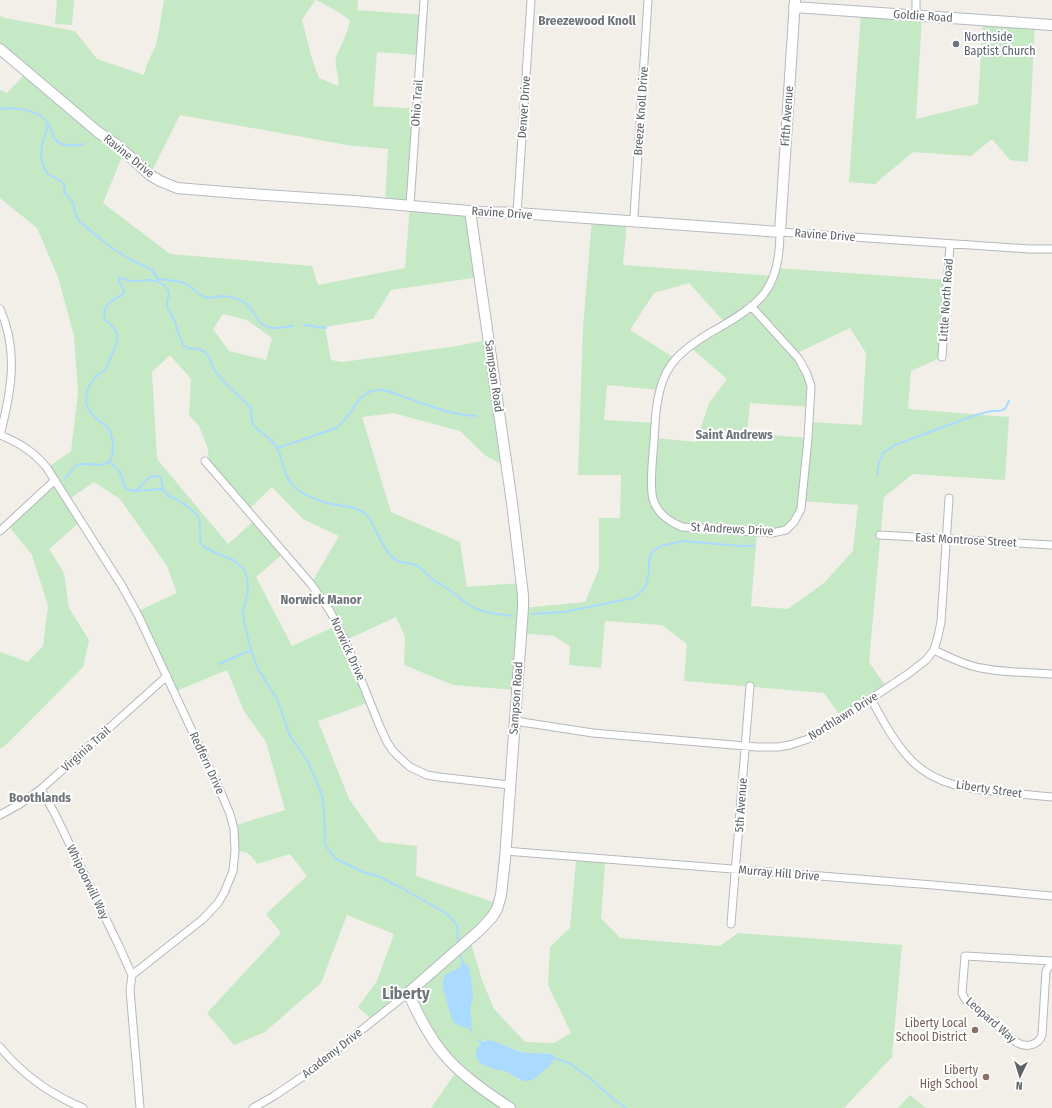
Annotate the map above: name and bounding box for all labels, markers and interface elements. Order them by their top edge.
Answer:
street label: Goldie Road [893,7,953,25]
district label: Breezewood Knoll [538,13,636,28]
place label: Northside Baptist Church [964,30,1036,58]
marker: Northside Baptist Church [951,39,961,49]
street label: Breeze Knoll Drive [631,66,651,156]
street label: Denver Drive [515,75,533,139]
street label: Ohio Trail [408,79,426,127]
street label: Fifth Avenue [778,85,796,147]
street label: Ravine Drive [101,131,157,181]
street label: Ravine Drive [471,204,533,222]
street label: Ravine Drive [794,226,856,244]
street label: Little North Road [936,258,956,342]
street label: Sampson Road [482,339,506,413]
district label: Saint Andrews [695,427,773,442]
street label: St Andrews Drive [690,520,774,538]
street label: East Montrose Street [915,530,1017,550]
district label: Norwick Manor [280,592,362,607]
street label: Norwick Drive [328,615,368,683]
street label: Sampson Road [506,661,526,735]
street label: Northlawn Drive [806,689,880,743]
street label: Virginia Trail [59,723,113,775]
street label: Redfern Drive [187,730,228,796]
street label: 5th Avenue [732,777,750,833]
street label: Liberty Street [955,777,1023,801]
district label: Boothlands [9,790,71,805]
street label: Whipoorwill Way [64,842,112,922]
street label: Murray Hill Drive [738,862,820,884]
district label: Liberty [382,984,430,1003]
street label: Leopard Way [963,994,1020,1046]
place label: Liberty Local School District [896,1016,967,1044]
street label: Academy Drive [299,1025,365,1081]
marker: Liberty Local School District [970,1025,980,1035]
north arrow [1000,1056,1040,1096]
place label: Liberty High School [920,1063,979,1091]
marker: Liberty High School [981,1072,991,1082]
text: N [1016,1079,1023,1092]

